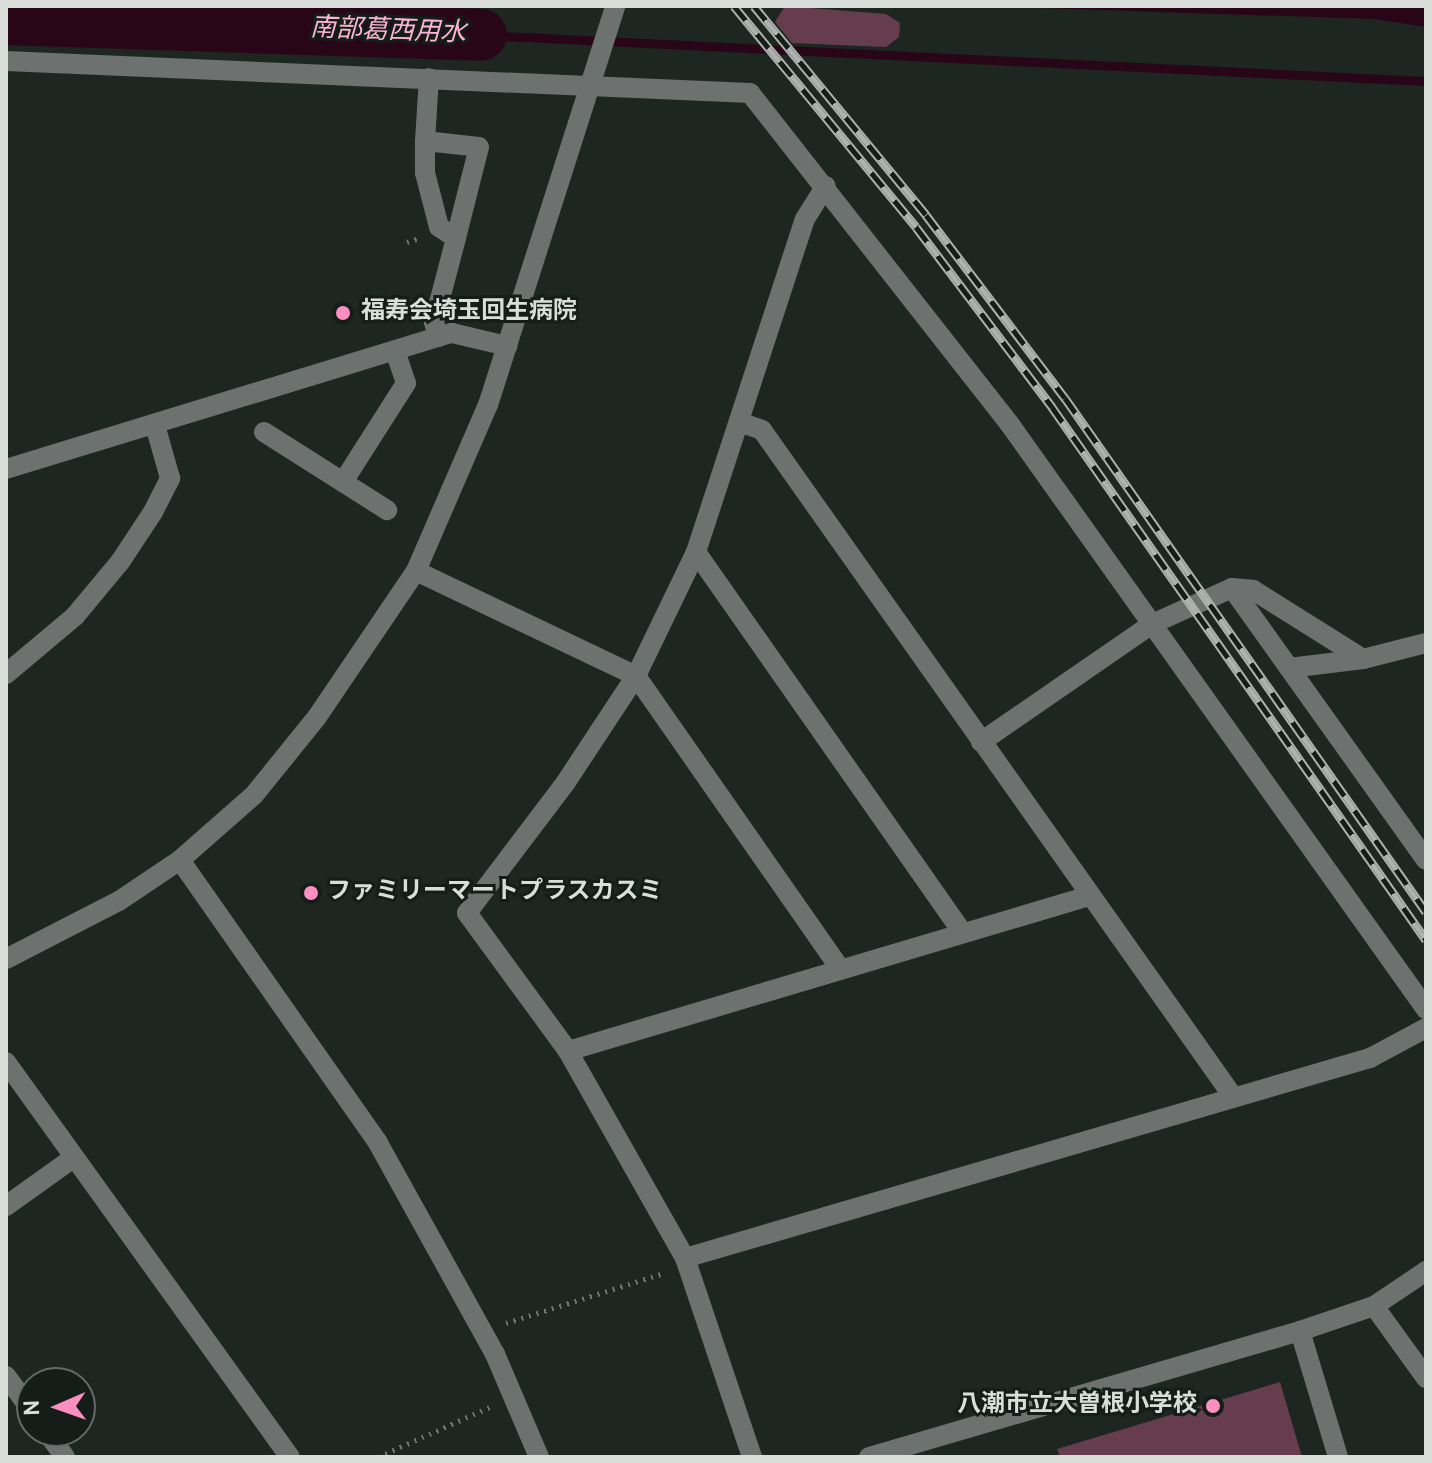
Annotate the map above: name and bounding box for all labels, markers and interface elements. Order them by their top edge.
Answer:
water label: 南部葛西用水 [310,14,466,50]
place label: 福寿会埼玉回生病院 [361,299,577,327]
marker: 福寿会埼玉回生病院 [332,302,354,324]
place label: ファミリーマートプラスカスミ [327,879,663,907]
marker: ファミリーマートプラスカスミ [302,884,320,902]
north arrow [16,1367,96,1447]
place label: 八潮市立大曽根小学校 [957,1392,1197,1420]
marker: 八潮市立大曽根小学校 [1204,1397,1222,1415]
text: N [20,1399,47,1416]

